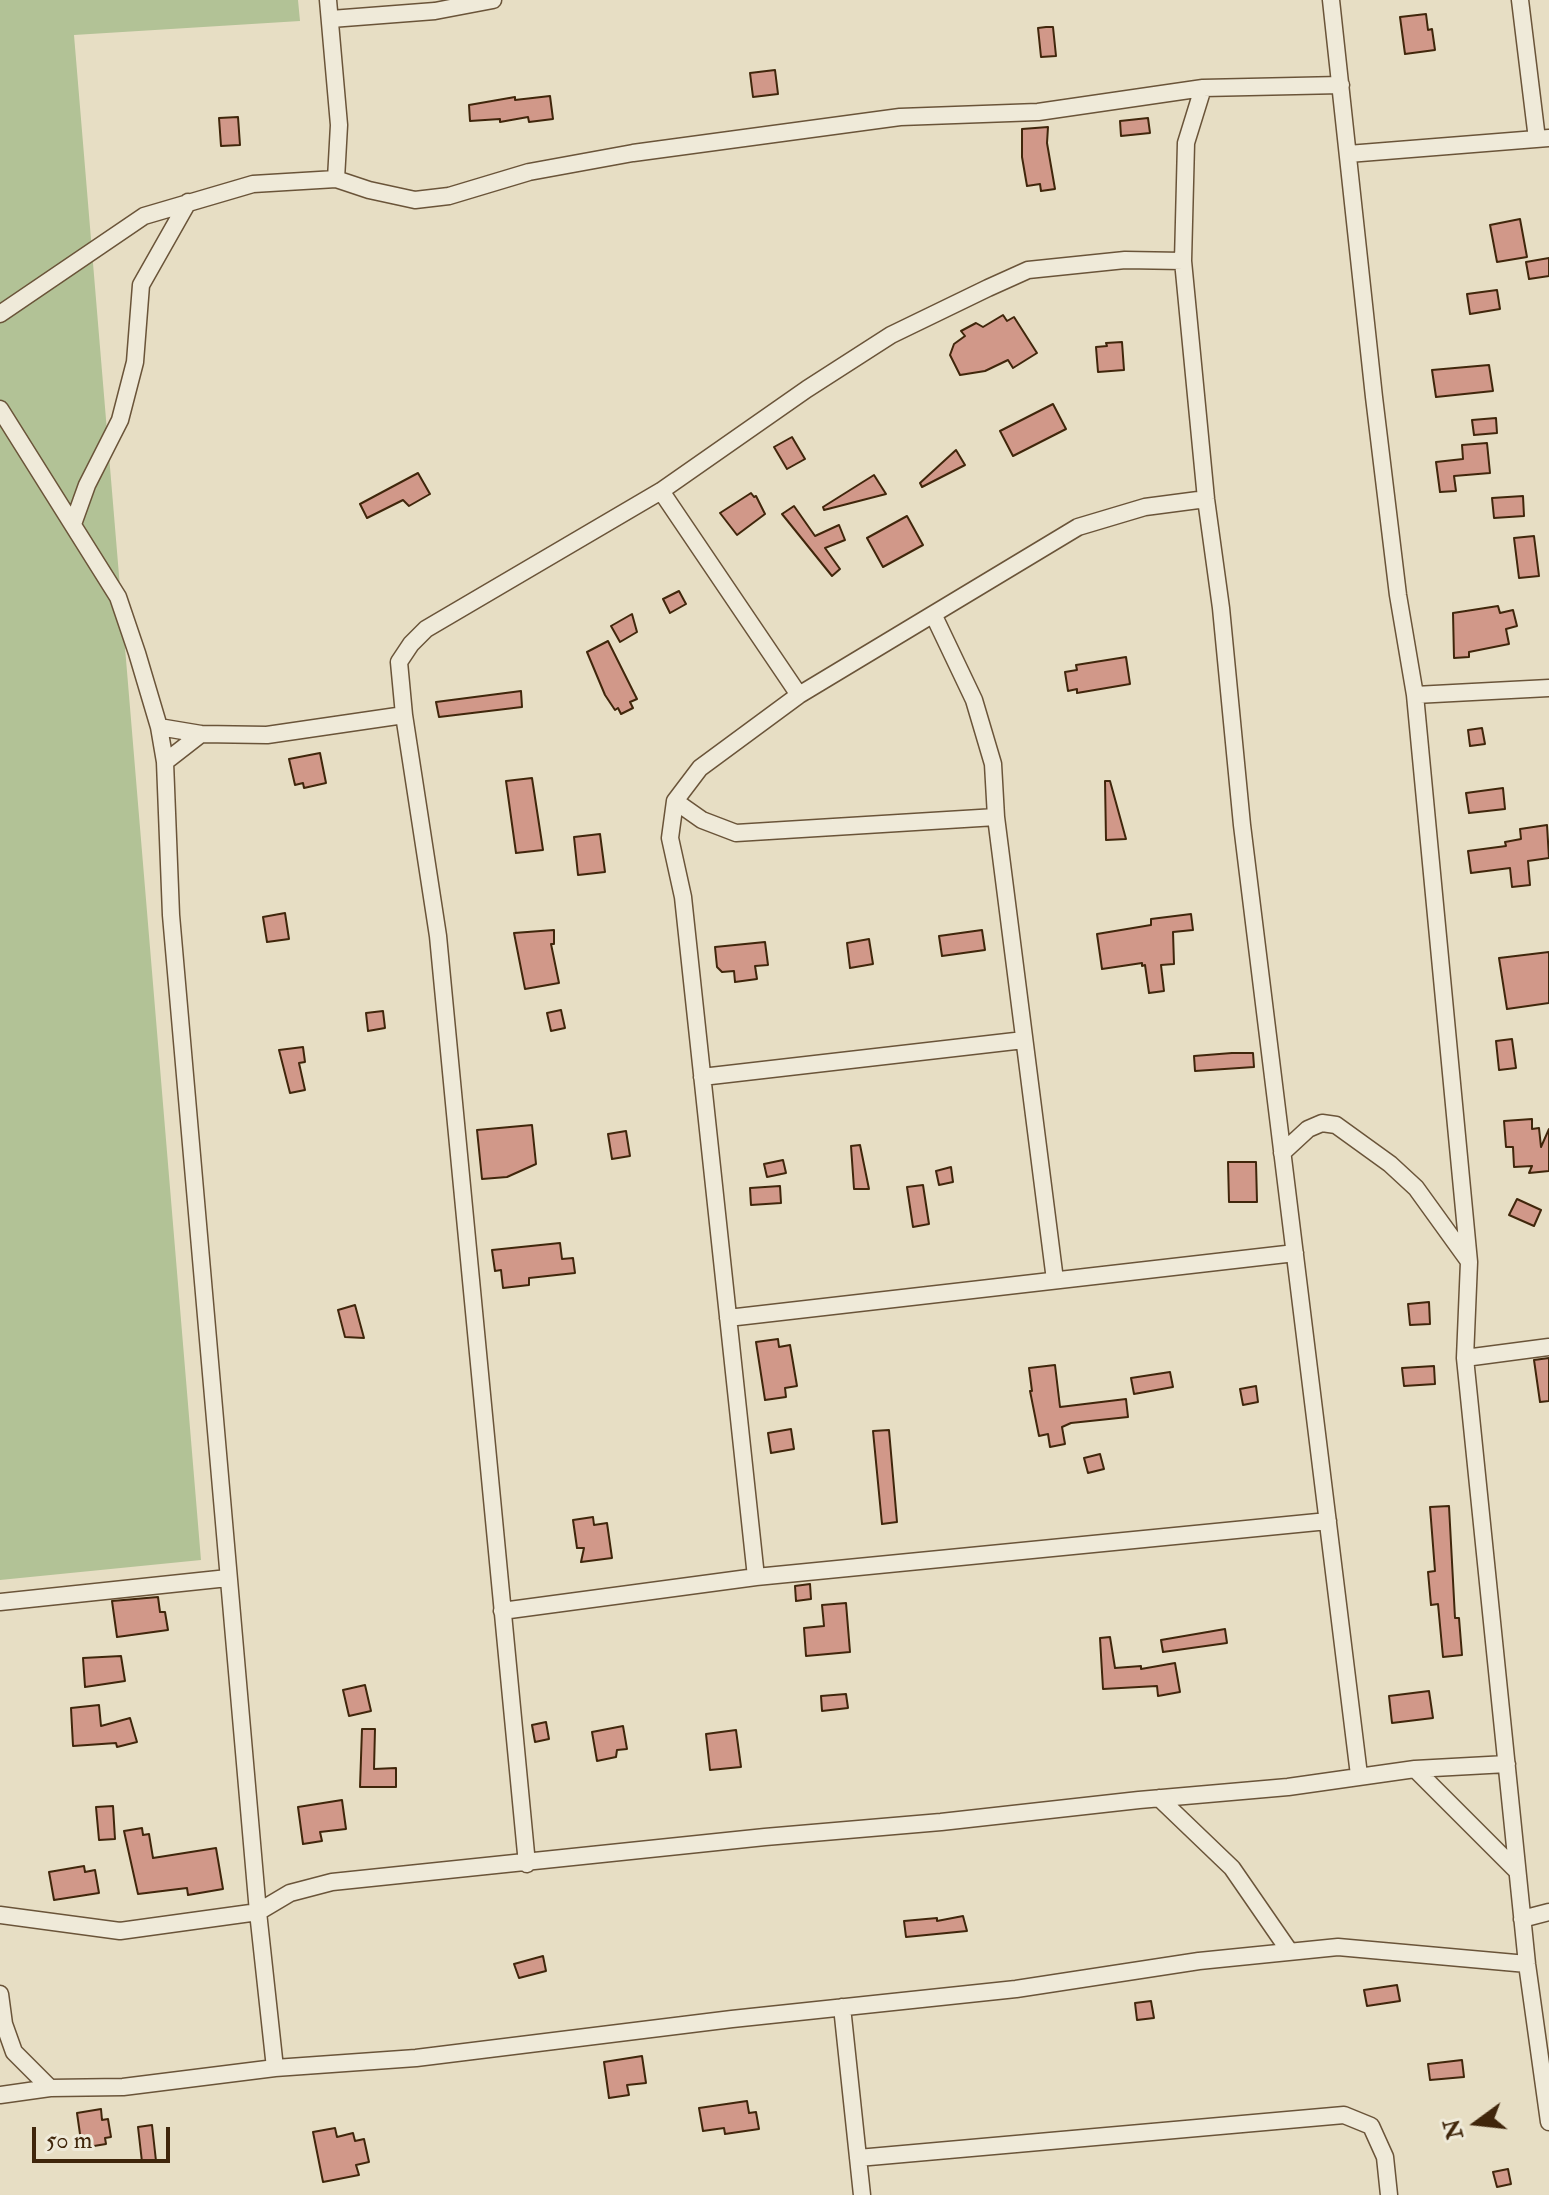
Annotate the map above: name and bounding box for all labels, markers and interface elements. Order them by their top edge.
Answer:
north arrow [1437,2083,1517,2163]
scale bar [36,2111,174,2161]
text: N [1438,2116,1470,2142]
text: 50 m [46,2125,92,2156]

